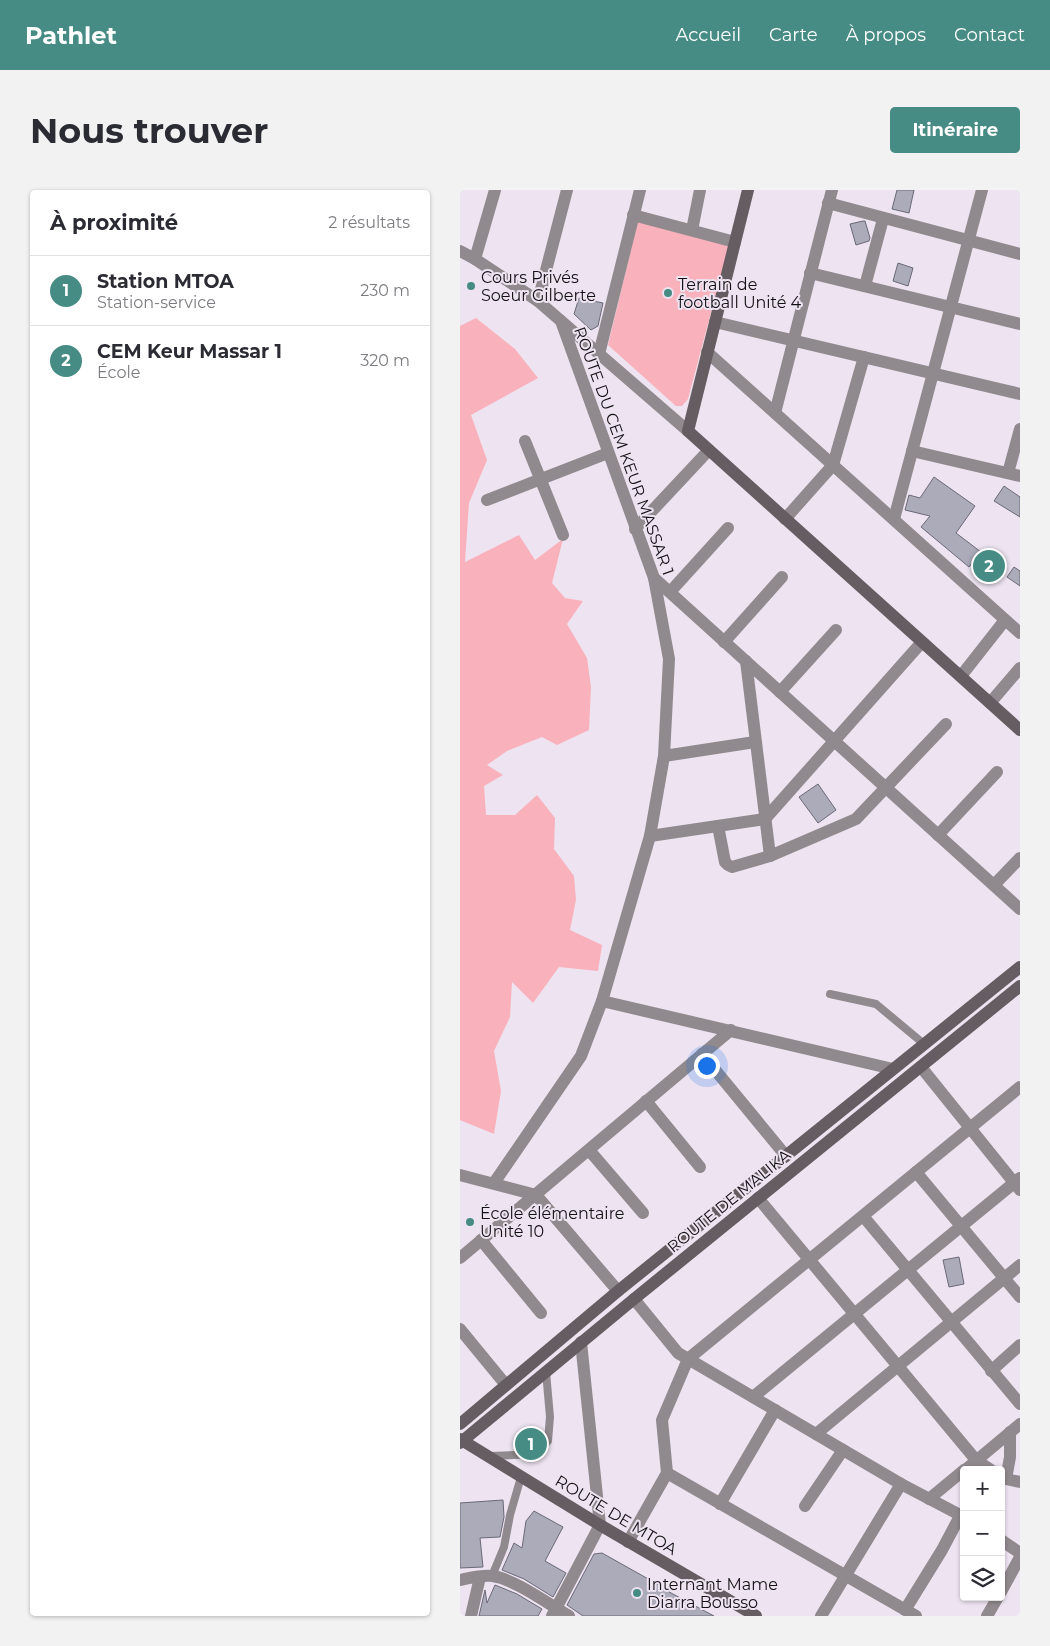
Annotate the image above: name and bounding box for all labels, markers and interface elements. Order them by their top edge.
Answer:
text: Pathlet [25,21,117,50]
text: Accueil [676,24,741,46]
text: Carte [769,24,818,46]
text: À propos [846,24,926,46]
text: Contact [954,24,1025,46]
button: Itinéraire [890,107,1020,153]
text: Nous trouver [30,109,268,152]
text: À proximité [50,210,178,235]
text: 2 résultats [328,213,410,232]
place label: Cours Privés Soeur Gilberte [481,268,596,305]
text: Station MTOA [97,270,234,293]
place label: Terrain de football Unité 4 [678,275,802,312]
marker: Cours Privés Soeur Gilberte [465,280,477,292]
text: 1 [63,281,69,300]
text: 230 m [360,281,410,300]
marker: Terrain de football Unité 4 [662,287,674,299]
text: Station-service [97,293,216,312]
street label: ROUTE DU CEM KEUR MASSAR 1 [570,324,678,578]
text: CEM Keur Massar 1 [97,340,282,363]
text: 2 [61,351,71,370]
text: 320 m [360,351,410,370]
text: École [97,363,140,382]
pin: 2 [973,547,1005,585]
your location [694,1053,720,1079]
street label: ROUTE DE MALIKA [664,1145,795,1257]
place label: École élémentaire Unité 10 [480,1204,625,1241]
marker: École élémentaire Unité 10 [464,1216,476,1228]
pin: 1 [515,1425,547,1463]
map controls [960,1466,1005,1601]
button: + [960,1466,1005,1511]
street label: ROUTE DE MTOA [552,1471,681,1559]
button: − [960,1511,1005,1556]
button: layers [960,1556,1005,1601]
place label: Internant Mame Diarra Bousso [647,1575,778,1612]
marker: Internant Mame Diarra Bousso [631,1587,643,1599]

